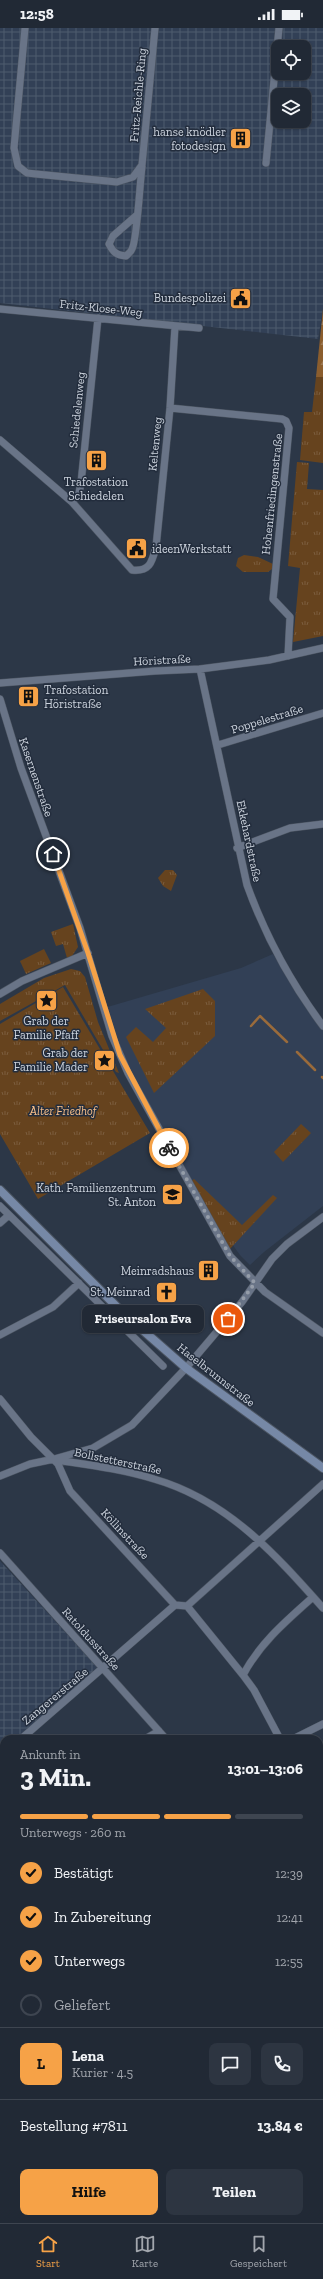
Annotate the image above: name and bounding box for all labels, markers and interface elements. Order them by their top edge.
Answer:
text: 12:58 [20,5,54,23]
map controls [271,40,311,128]
button: locate [271,40,311,80]
street label: Fritz-Reichle-Ring [127,47,149,143]
button: layers [271,88,311,128]
place label: hanse knödler fotodesign [153,125,226,153]
building icon: hanse knödler fotodesign [228,126,254,152]
public building icon: Bundespolizei [228,285,254,311]
place label: Bundespolizei [154,291,227,305]
street label: Fritz-Klose-Weg [59,297,144,319]
street label: Schiedelenweg [66,371,88,449]
street label: Keltenweg [145,416,165,472]
street label: Hohenfriedingenstraße [259,432,285,555]
building icon: Trafostation Schiedelen [83,448,109,474]
place label: Trafostation Schiedelen [64,475,128,503]
public building icon: ideenWerkstatt [123,536,149,562]
place label: ideenWerkstatt [152,542,232,556]
street label: Höristraße [133,651,191,668]
place label: Trafostation Höristraße [44,683,108,711]
building icon: Trafostation Höristraße [15,684,41,710]
street label: Poppelestraße [229,701,305,737]
street label: Kasernenstraße [16,736,56,819]
street label: Ekkehardstraße [234,799,265,883]
pin [36,837,70,871]
icon: home [42,843,64,865]
place icon: Grab der Familie Pfaff [33,987,59,1013]
place label: Grab der Familie Pfaff [13,1014,80,1042]
place label: Grab der Familie Mader [14,1046,88,1074]
place icon: Grab der Familie Mader [91,1047,117,1073]
park label: Alter Friedhof [28,1104,98,1118]
courier [149,1128,189,1168]
icon: bike [158,1137,180,1159]
place label: Kath. Familienzentrum St. Anton [36,1181,157,1209]
school or university icon: Kath. Familienzentrum St. Anton [159,1182,185,1208]
building icon: Meinradshaus [196,1258,222,1284]
place label: Meinradshaus [121,1264,194,1278]
church icon: St. Meinrad [153,1279,179,1305]
place label: St. Meinrad [90,1285,150,1299]
pin [211,1302,245,1336]
callout: Friseursalon Eva [82,1305,204,1333]
icon: bag [217,1308,239,1330]
text: Friseursalon Eva [95,1311,191,1326]
street label: Haselbrunnstraße [174,1340,258,1410]
street label: Bollstetterstraße [73,1445,163,1477]
street label: Köllinstraße [98,1506,152,1563]
street label: Ratoldusstraße [59,1605,123,1674]
street label: Zangererstraße [19,1664,91,1728]
text: Ankunft in [20,1747,80,1762]
text: 13:01–13:06 [227,1760,303,1778]
text: 3 Min. [20,1761,91,1793]
text: Unterwegs · 260 m [20,1825,126,1840]
icon: check [20,1862,42,1884]
text: Bestätigt [54,1864,113,1882]
text: 12:39 [275,1866,303,1881]
icon: check [20,1906,42,1928]
text: In Zubereitung [54,1908,151,1926]
text: 12:41 [276,1910,303,1925]
icon: check [20,1950,42,1972]
text: Unterwegs [54,1952,125,1970]
text: 12:55 [275,1954,303,1969]
text: Geliefert [54,1996,110,2014]
button: chat [209,2043,251,2085]
button: phone [261,2043,303,2085]
text: Lena [72,2047,104,2065]
text: L [37,2055,45,2073]
text: Kurier · 4.5 [72,2065,133,2080]
text: Bestellung #7811 [20,2117,127,2135]
text: 13.84 € [257,2117,303,2135]
button: Hilfe [20,2169,158,2215]
button: Teilen [166,2169,303,2215]
tab: Start [36,2233,60,2270]
tab: Karte [132,2233,158,2270]
tab: Gespeichert [230,2233,287,2270]

